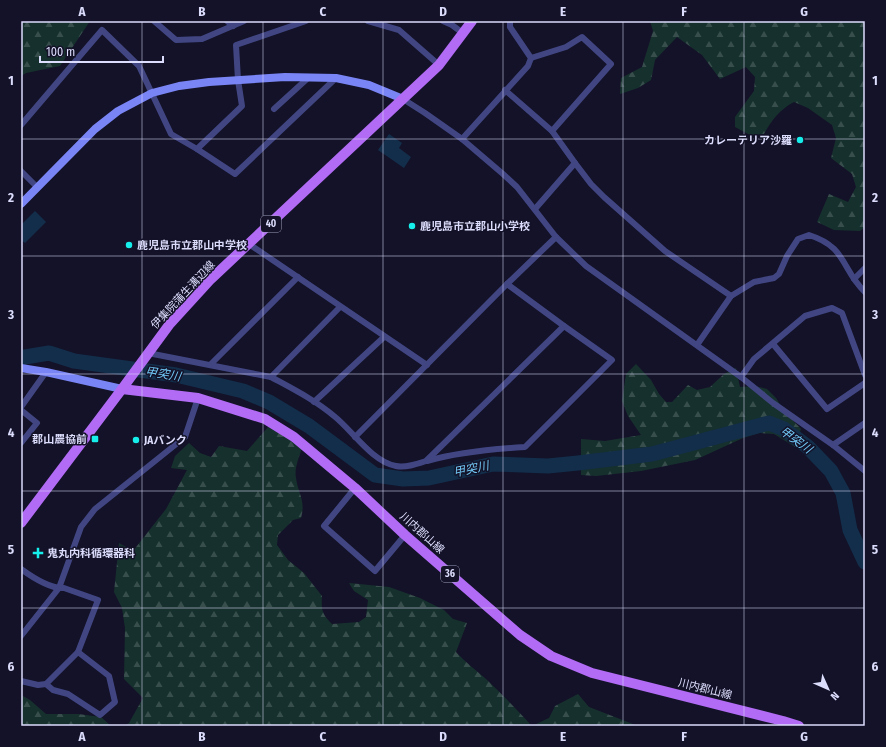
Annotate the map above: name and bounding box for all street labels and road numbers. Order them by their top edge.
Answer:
road number: 40 [261,216,281,232]
street label: 伊集院蒲生溝辺線 [148,258,218,332]
street label: 川内郡山線 [397,510,447,556]
road number: 36 [441,566,459,582]
street label: 川内郡山線 [677,676,733,702]

